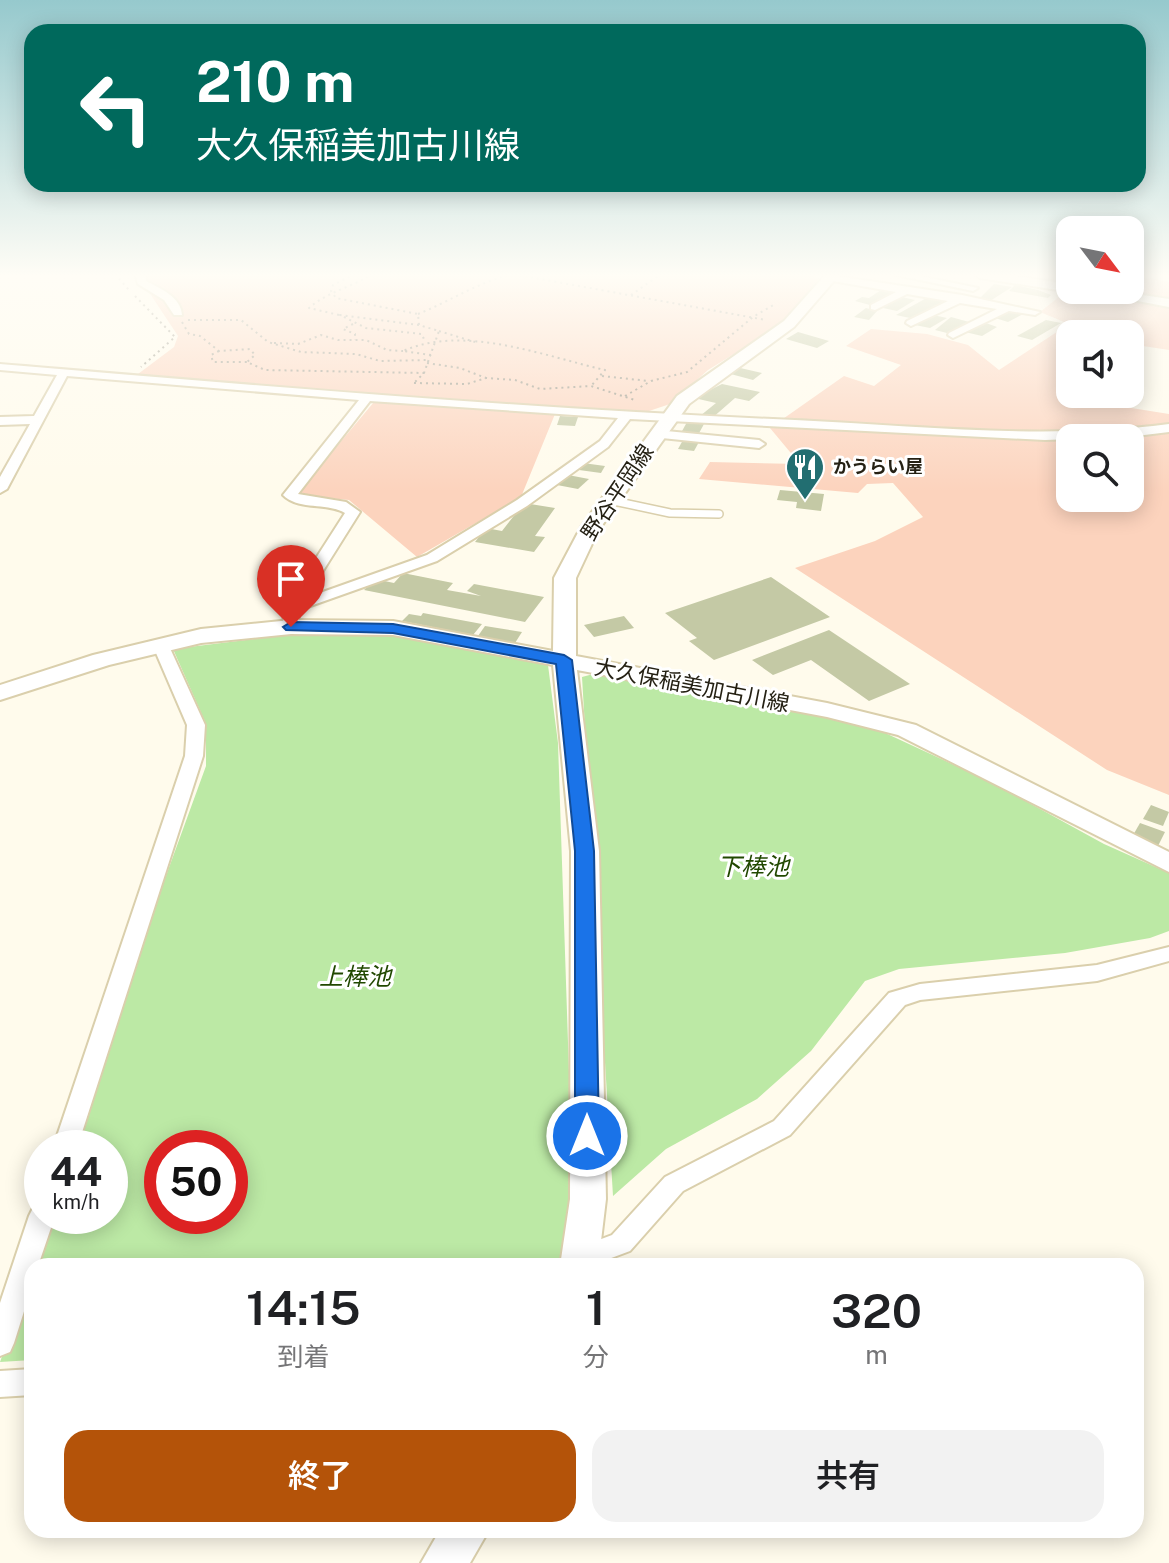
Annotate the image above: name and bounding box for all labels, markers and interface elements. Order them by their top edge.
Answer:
text: 210 m [196,49,354,115]
icon: left [64,56,168,160]
text: 大久保稲美加古川線 [196,124,520,166]
north arrow [1056,216,1144,304]
map controls [1056,216,1144,512]
button: sound [1056,320,1144,408]
button: search [1056,424,1144,512]
street label: 野谷平岡線 [575,439,659,545]
restaurant icon: かうらい屋 [784,446,826,501]
place label: かうらい屋 [833,456,923,477]
pin [257,545,325,627]
icon: arrive [269,557,313,601]
street label: 大久保稲美加古川線 [592,653,792,717]
water label: 下棒池 [717,852,791,880]
water label: 上棒池 [319,962,393,990]
position arrow [545,1094,629,1178]
speed limit sign: 50 [144,1130,248,1234]
text: 44 [50,1148,102,1195]
text: km/h [52,1190,100,1214]
text: 14:15 [246,1279,361,1336]
text: 1 [586,1279,606,1336]
text: 320 [831,1282,922,1339]
text: m [865,1339,888,1370]
text: 到着 [277,1341,329,1372]
text: 分 [583,1341,609,1372]
button: 終了 [64,1430,576,1522]
button: 共有 [592,1430,1104,1522]

